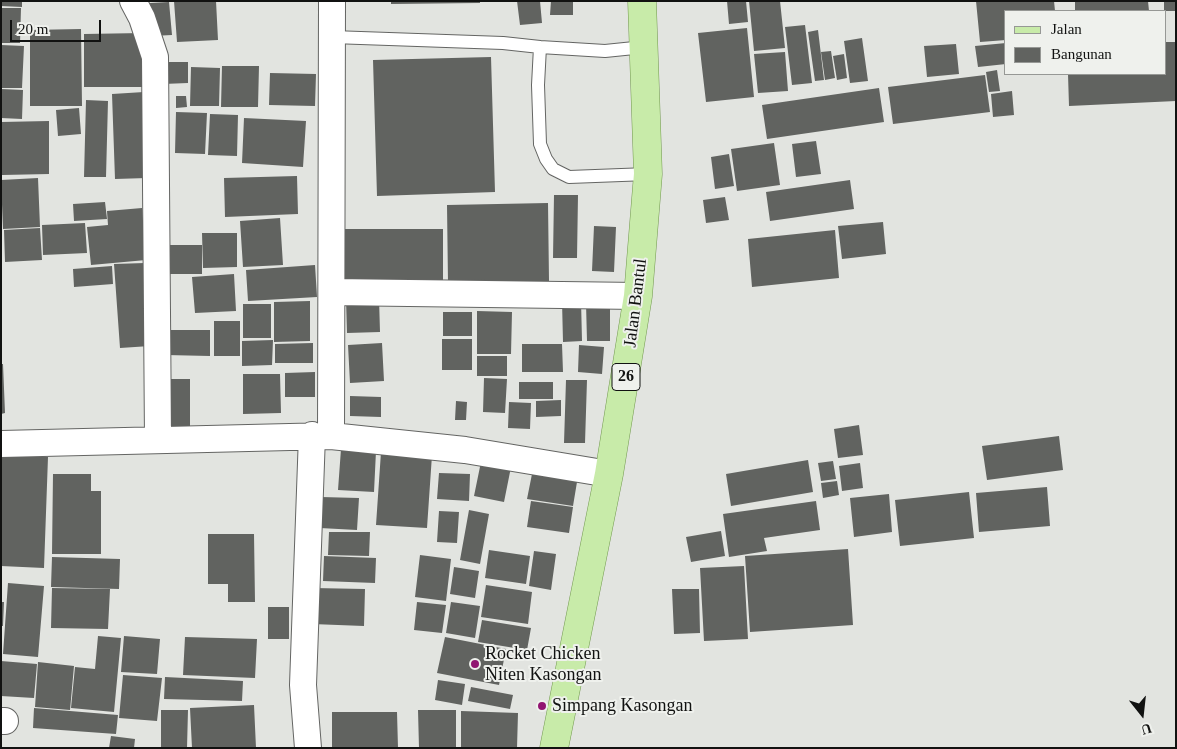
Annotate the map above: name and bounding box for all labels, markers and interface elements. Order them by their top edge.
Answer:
scale bar [12,10,104,42]
legend [1004,10,1167,75]
text: 20 m [18,21,48,37]
text: Jalan [1051,21,1082,37]
text: Bangunan [1051,46,1112,62]
street label: Jalan Bantul [620,257,652,349]
road number: 26 [612,364,640,391]
place label: Rocket Chicken Niten Kasongan [485,643,601,686]
marker: Rocket Chicken Niten Kasongan [469,658,481,670]
north arrow [1117,689,1167,739]
place label: Simpang Kasongan [552,695,692,717]
marker: Simpang Kasongan [536,700,548,712]
text: U [1139,720,1153,738]

